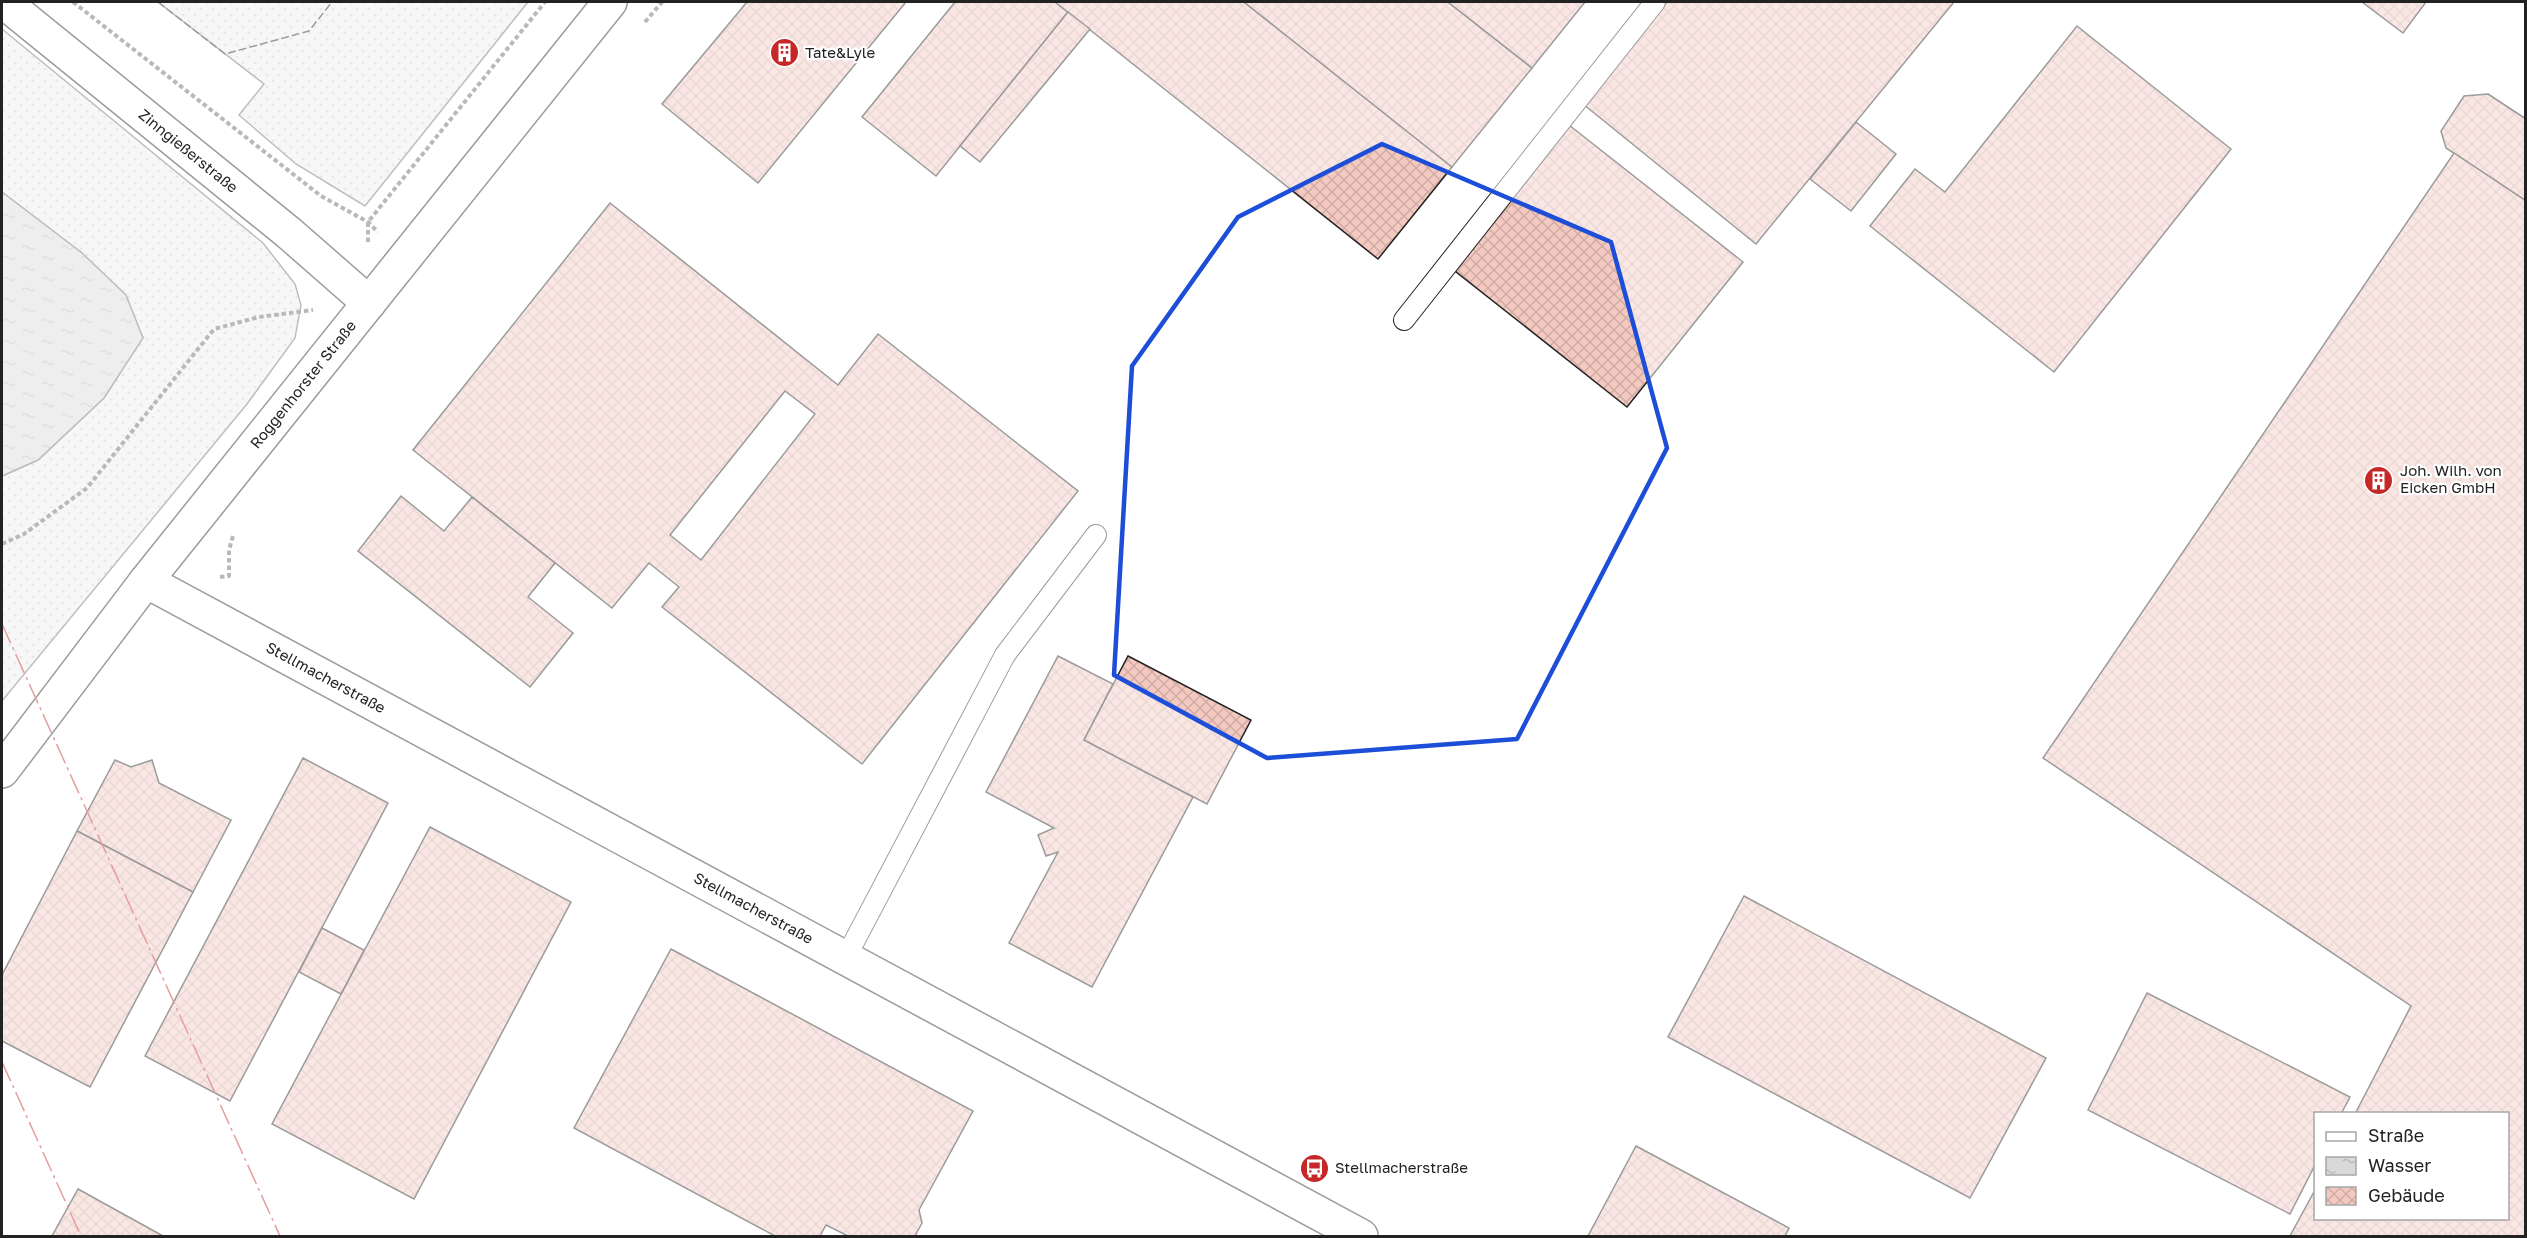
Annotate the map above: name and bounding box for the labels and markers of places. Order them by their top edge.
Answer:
building icon: Tate&Lyle [768,37,800,69]
place label: Tate&Lyle [805,43,875,61]
place label: Joh. Wilh. von Eicken GmbH [2400,461,2502,496]
building icon: Joh. Wilh. von Eicken GmbH [2363,464,2395,496]
bus stop icon: Stellmacherstraße [1298,1152,1330,1184]
place label: Stellmacherstraße [1335,1158,1468,1176]

